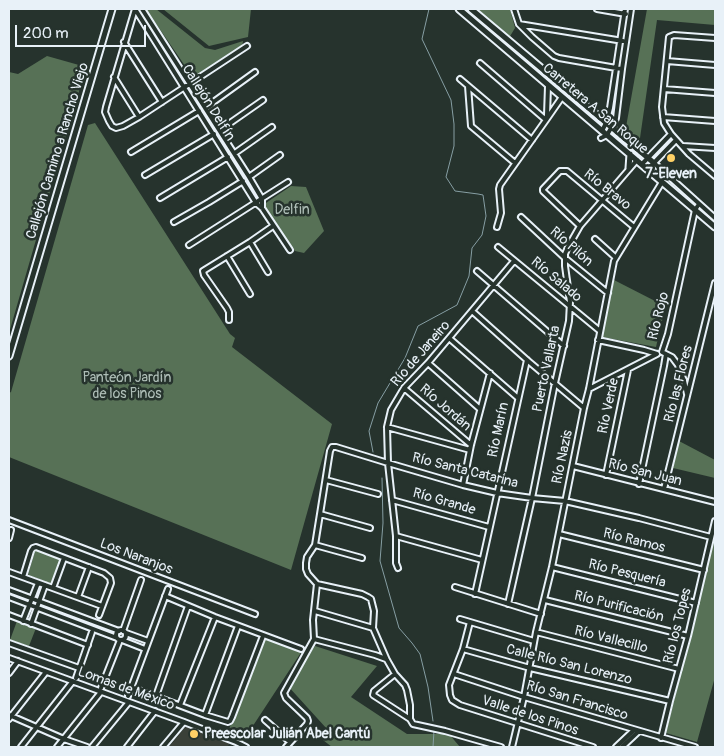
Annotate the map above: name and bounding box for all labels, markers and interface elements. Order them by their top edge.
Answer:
scale bar [18,15,149,47]
text: 200 m [23,24,68,43]
street label: Carretera A San Roque [539,60,651,158]
street label: Callejón Camino a Rancho Viejo [23,61,93,241]
street label: Callejón Delfín [178,62,238,144]
marker: 7-Eleven [665,152,677,164]
street label: Río Bravo [580,166,634,214]
place label: 7-Eleven [645,166,697,182]
park label: Delfin [274,202,310,218]
street label: Río Pilón [546,224,596,270]
street label: Río Salado [527,254,585,306]
street label: Río Rojo [645,290,673,342]
street label: Río de Janeiro [388,318,454,390]
street label: Puerto Vallarta [530,324,564,414]
street label: Río las Flores [661,344,697,424]
park label: Panteón Jardín de los Pinos [83,370,171,402]
street label: Río Verde [595,377,623,435]
street label: Río Jordán [416,381,474,435]
street label: Río Marín [485,401,513,459]
street label: Río Nazis [549,429,577,485]
street label: Río Santa Catarina [410,450,520,492]
street label: Río San Juan [606,456,684,490]
street label: Río Grande [411,485,477,519]
street label: Río Ramos [601,525,667,557]
street label: Los Naranjos [97,535,175,579]
street label: Río Pesquería [586,556,668,592]
street label: Río los Topes [660,586,696,666]
street label: Río Purificación [572,588,666,626]
street label: Río Vallecillo [573,623,649,657]
street label: Calle Río San Lorenzo [504,641,634,689]
street label: Lomas de México [75,664,177,714]
street label: Río San Francisco [524,678,630,724]
street label: Valle de los Pinos [480,692,580,740]
place label: Preescolar Julián Abel Cantú [204,726,370,742]
marker: Preescolar Julián Abel Cantú [188,728,200,740]

